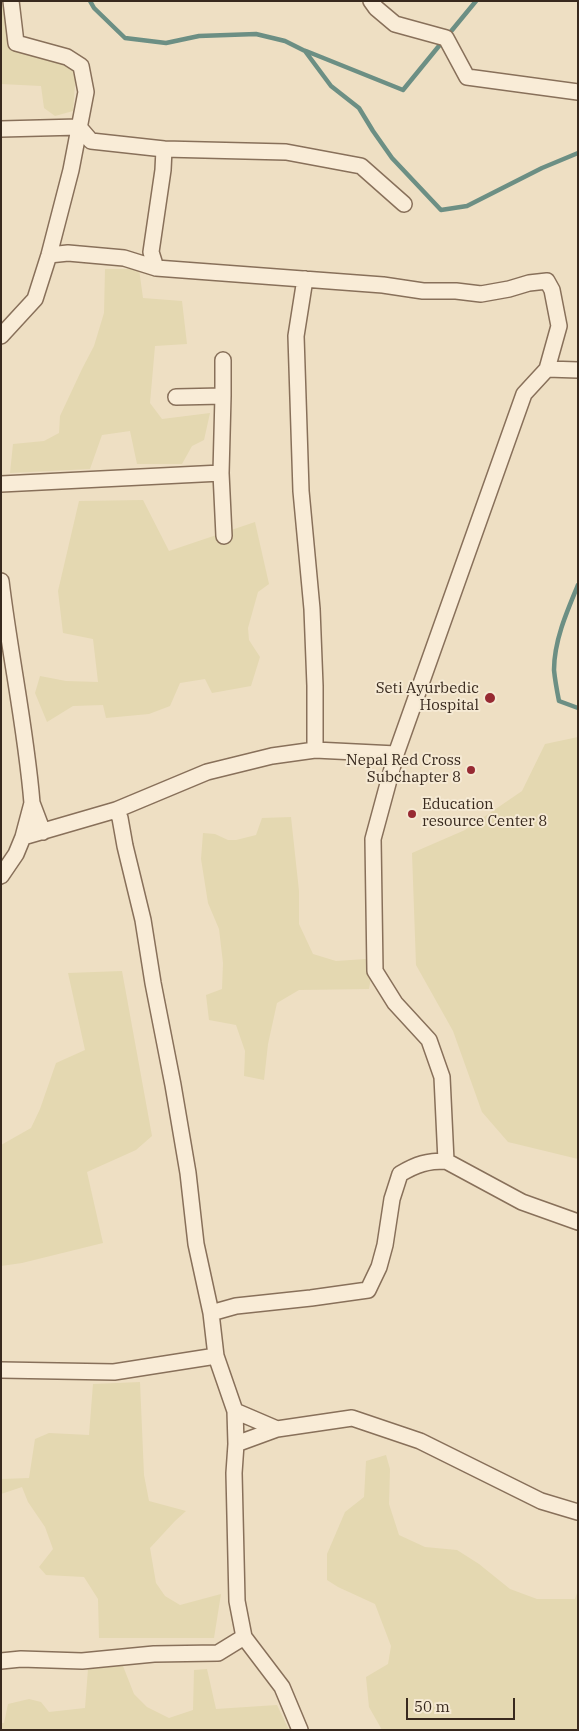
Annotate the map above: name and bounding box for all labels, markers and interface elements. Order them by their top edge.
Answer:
place label: Seti Ayurbedic Hospital [376,680,479,715]
marker: Seti Ayurbedic Hospital [483,691,497,705]
place label: Nepal Red Cross Subchapter 8 [346,752,461,787]
marker: Nepal Red Cross Subchapter 8 [465,764,477,776]
place label: Education resource Center 8 [422,796,547,831]
marker: Education resource Center 8 [406,808,418,820]
scale bar [409,1688,518,1720]
text: 50 m [414,1697,450,1716]

